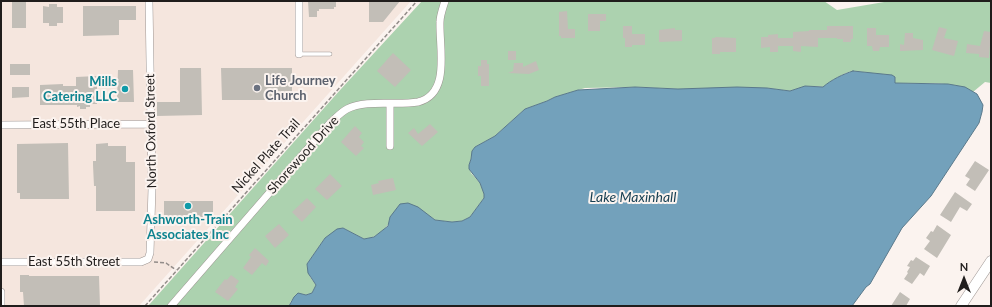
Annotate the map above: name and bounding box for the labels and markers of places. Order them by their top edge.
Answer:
place label: Life Journey Church [265,73,336,104]
place label: Mills Catering LLC [43,74,117,105]
marker: Life Journey Church [252,83,262,93]
marker: Mills Catering LLC [120,84,130,94]
marker: Ashworth-Train Associates Inc [183,201,193,211]
place label: Ashworth-Train Associates Inc [143,212,233,243]

